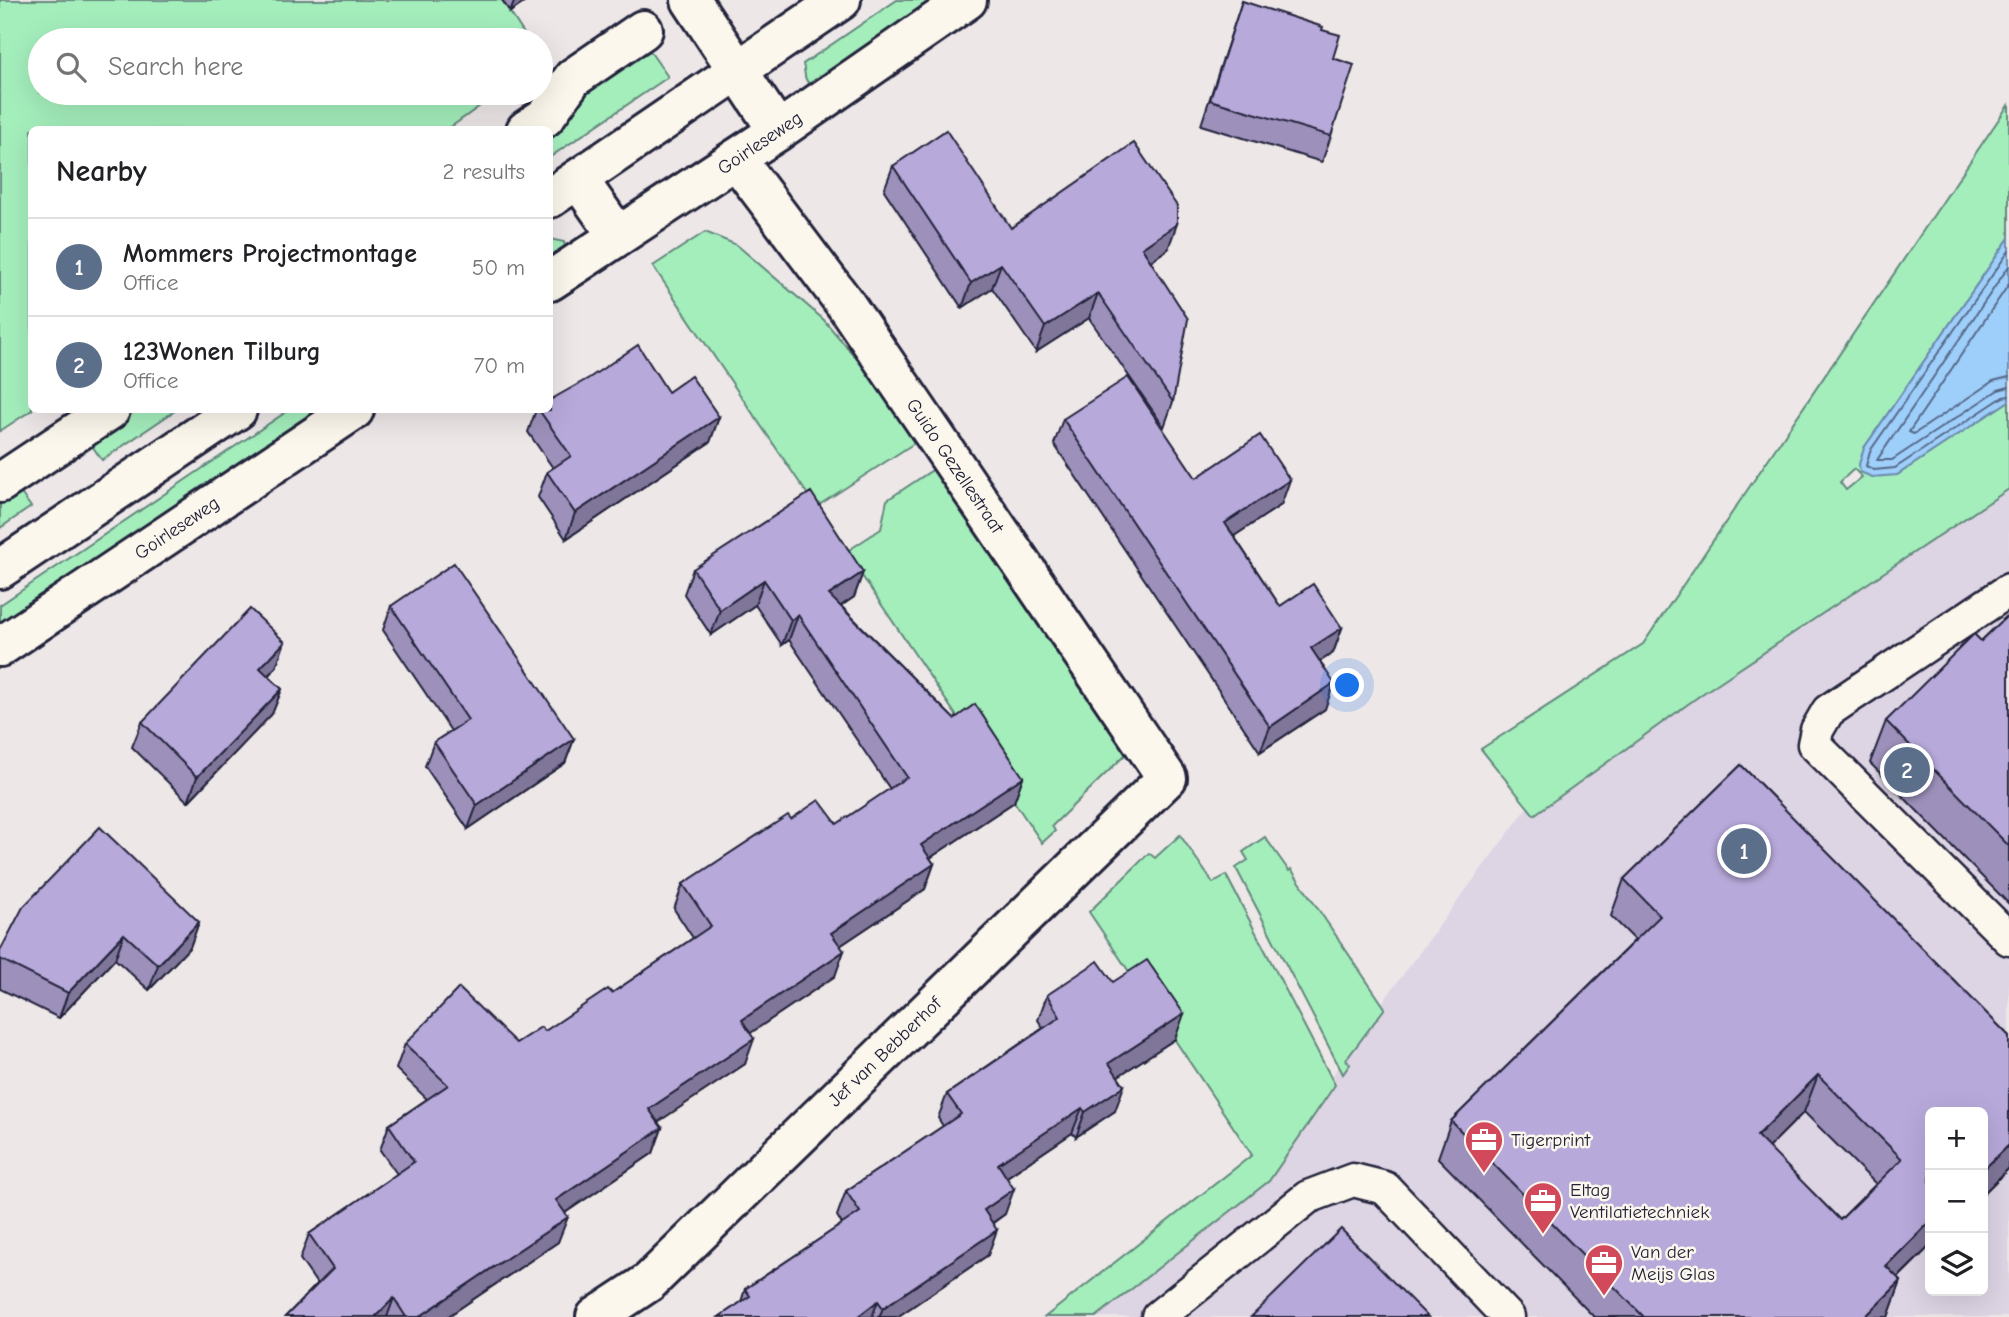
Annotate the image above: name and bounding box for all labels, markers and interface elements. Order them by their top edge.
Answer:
search box [28,28,553,105]
icon: search [52,48,90,86]
text: Search here [108,52,243,82]
street label: Goirleseweg [714,107,806,179]
text: Nearby [56,154,147,189]
text: 2 results [443,158,525,185]
text: Mommers Projectmontage [123,239,417,269]
text: 1 [74,254,84,281]
text: 50 m [472,254,525,281]
text: Office [123,269,178,296]
text: 123Wonen Tilburg [123,337,321,367]
text: 2 [73,352,85,379]
text: 70 m [473,352,525,379]
text: Office [123,367,178,394]
street label: Guido Gezellestraat [902,394,1009,538]
street label: Goirleseweg [131,492,223,564]
your location [1330,668,1364,702]
pin: 2 [1884,744,1930,796]
pin: 1 [1721,825,1767,877]
street label: Jef van Bebberhof [824,991,947,1111]
map controls [1925,1107,1988,1296]
button: + [1925,1107,1988,1170]
office icon: Tigerprint [1463,1119,1505,1174]
place label: Tigerprint [1511,1129,1591,1151]
button: − [1925,1170,1988,1233]
place label: Eltag Ventilatietechniek [1570,1179,1710,1223]
office icon: Eltag Ventilatietechniek [1522,1180,1564,1235]
button: layers [1925,1233,1988,1296]
place label: Van der Meijs Glas [1631,1241,1715,1285]
office icon: Van der Meijs Glas [1583,1242,1625,1297]

